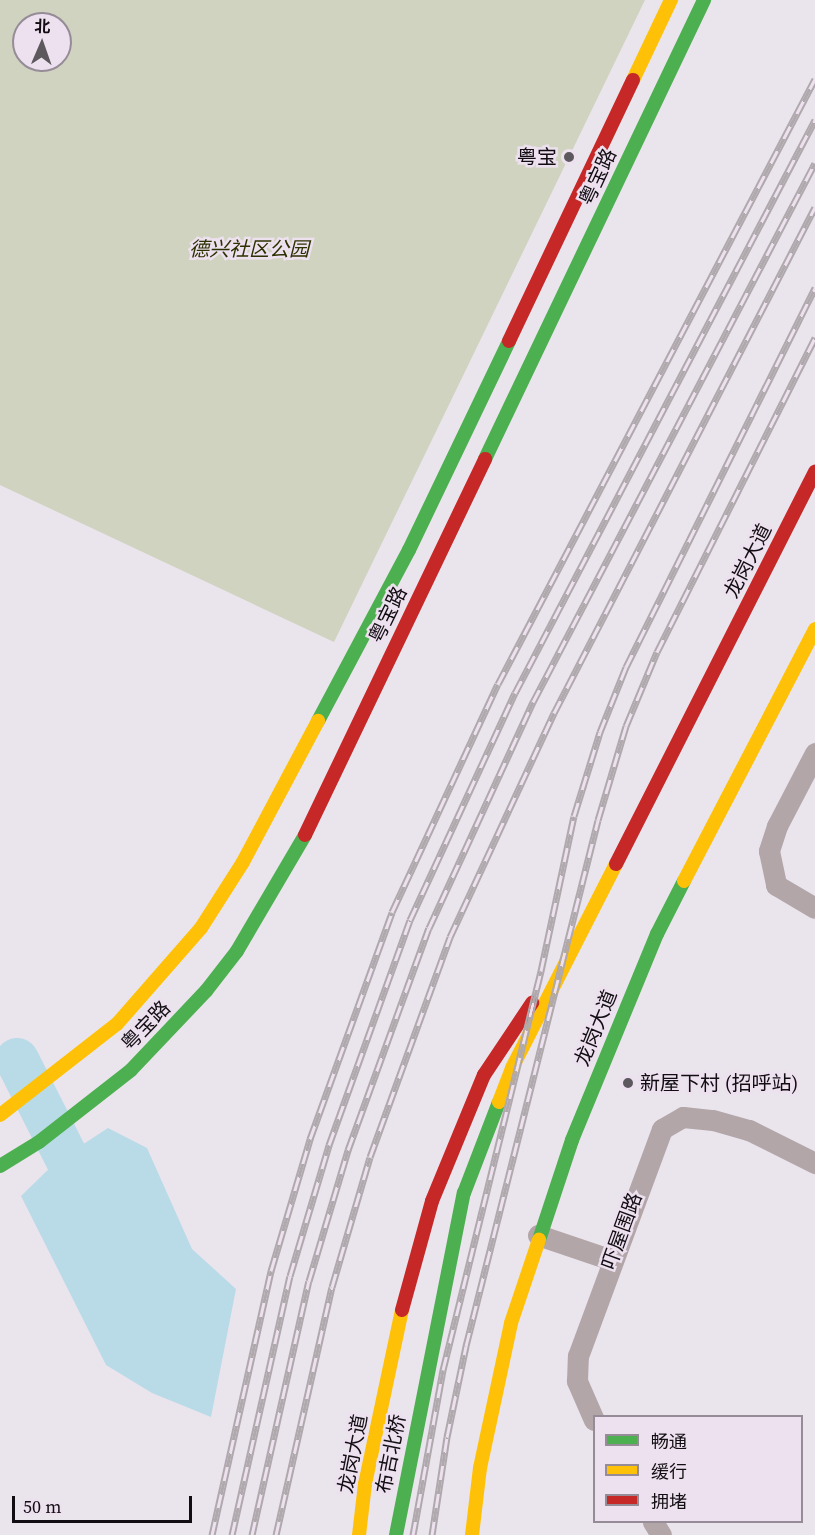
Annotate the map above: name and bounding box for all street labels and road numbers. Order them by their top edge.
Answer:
street label: 粤宝路 [574,145,622,209]
street label: 龙岗大道 [719,520,777,602]
street label: 粤宝路 [364,583,412,647]
street label: 龙岗大道 [570,986,622,1070]
street label: 粤宝路 [117,996,175,1056]
street label: 吓屋围路 [597,1189,647,1273]
street label: 龙岗大道 [334,1412,372,1496]
street label: 布吉北桥 [372,1412,410,1496]

